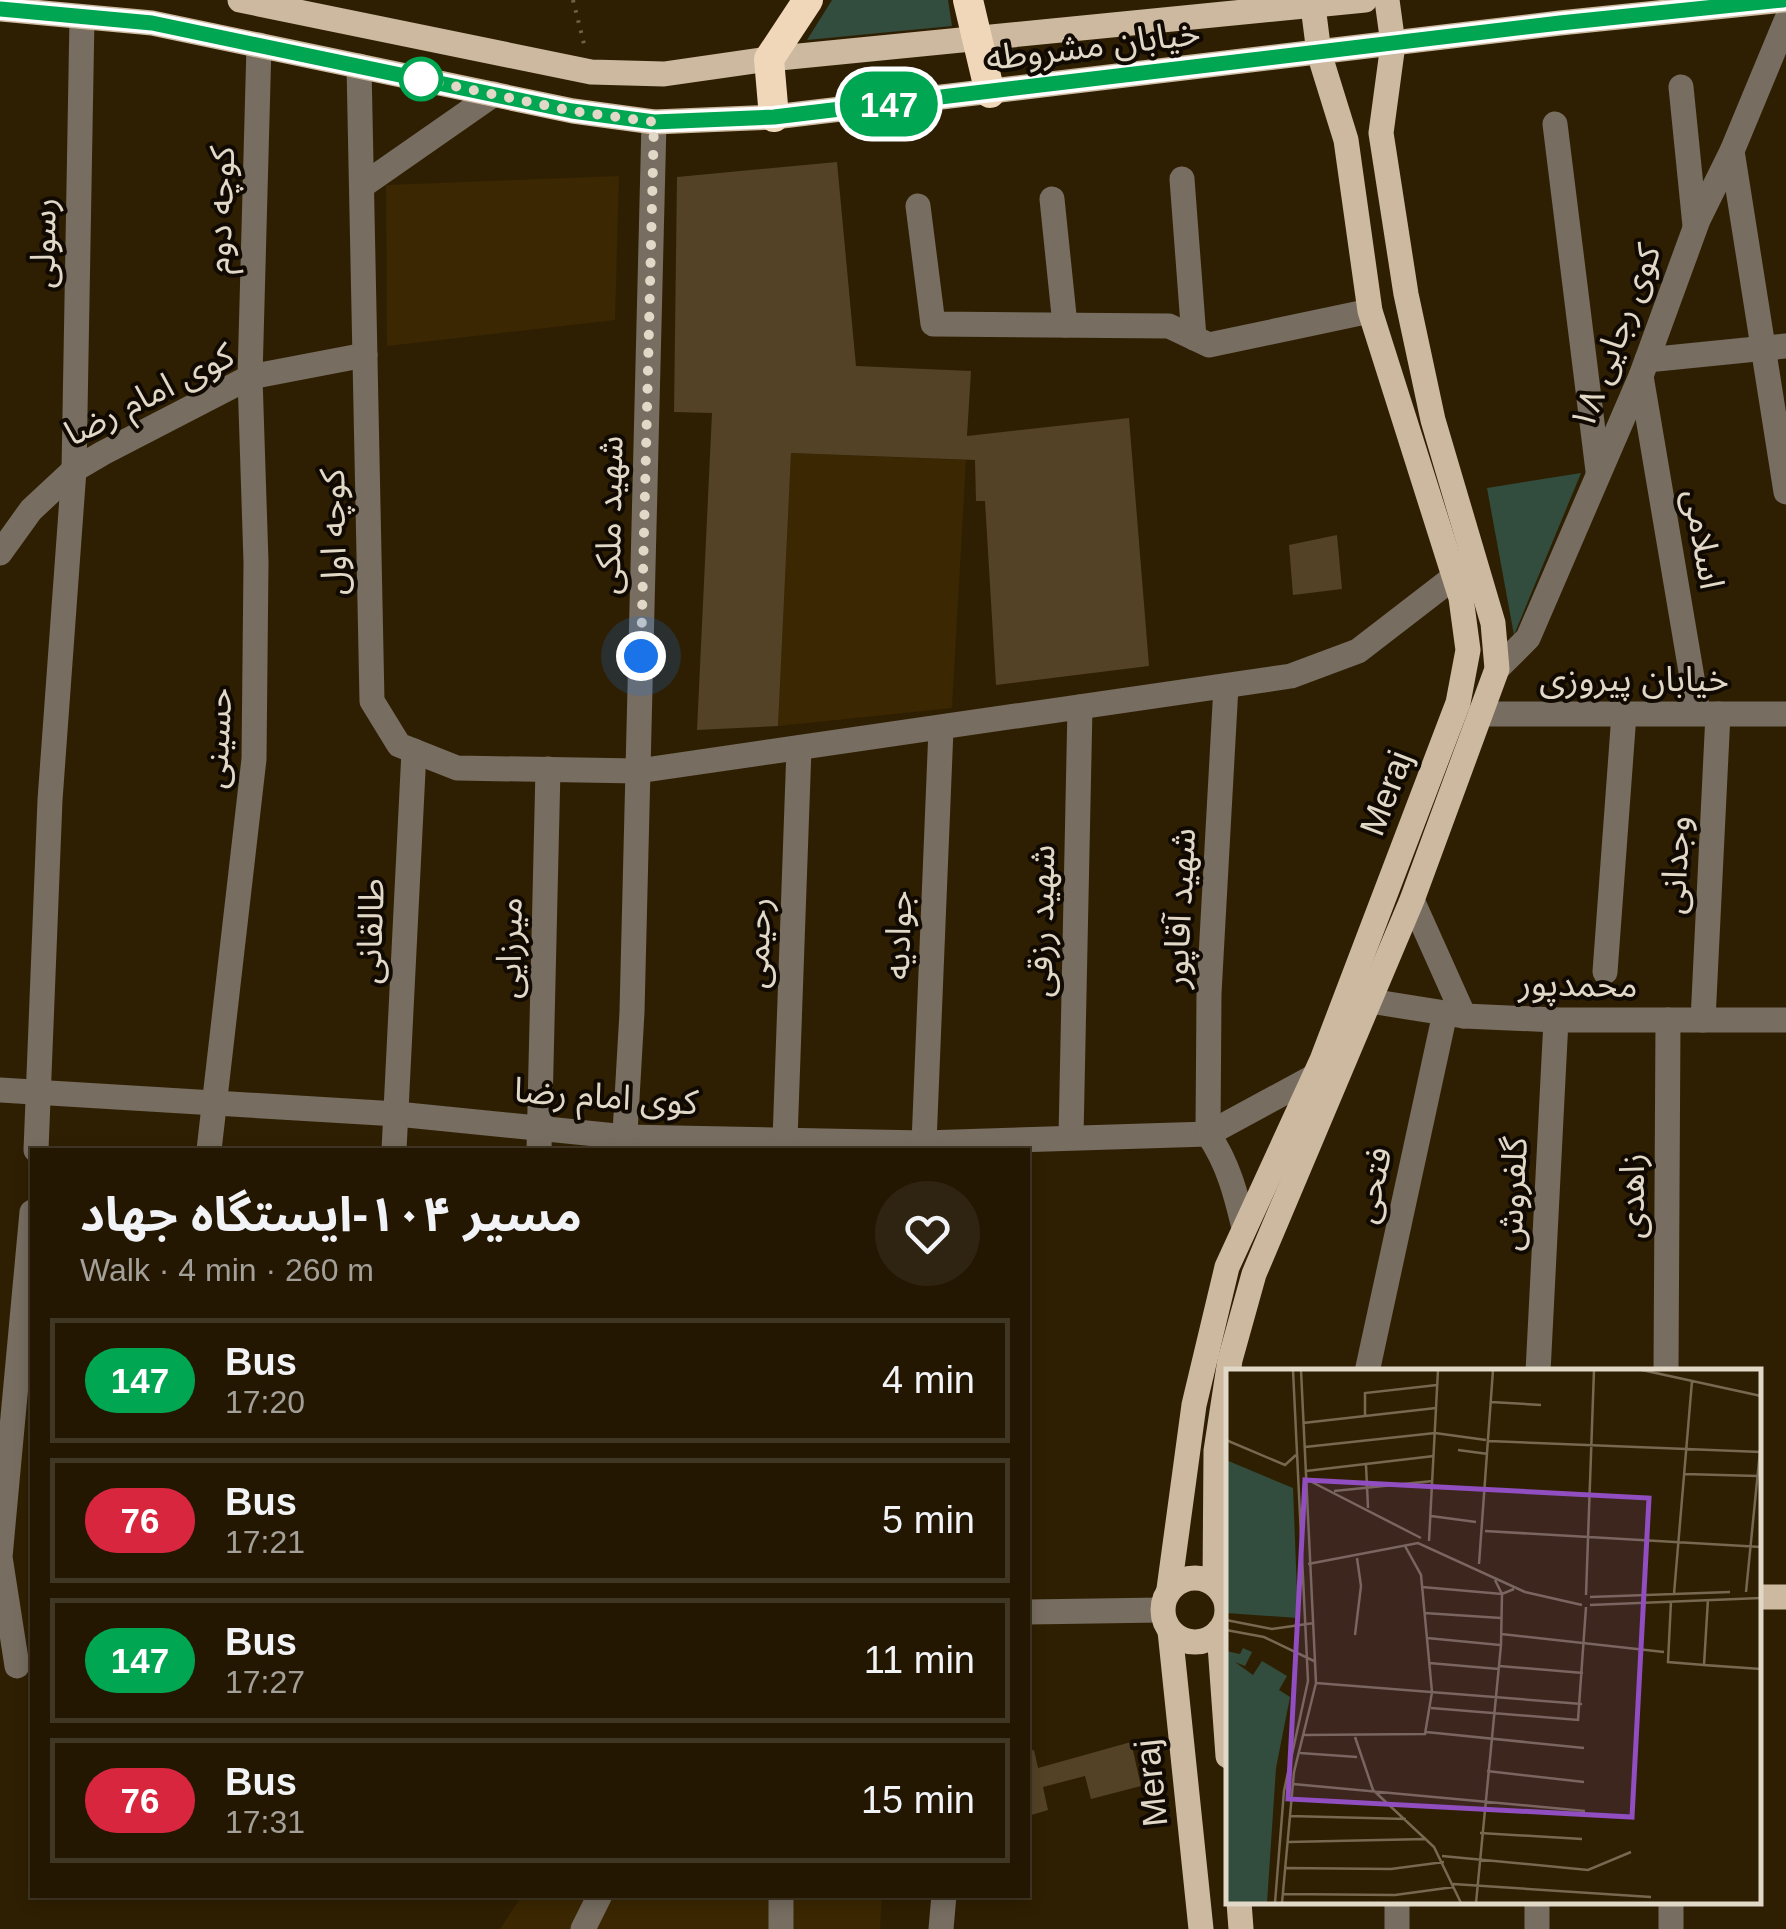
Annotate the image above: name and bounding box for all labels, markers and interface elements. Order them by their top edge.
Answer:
street label: خیابان مشروطه [984,12,1202,78]
unlabelled marker [400,58,442,100]
line badge: 147 [832,72,946,136]
text: 147 [860,85,918,124]
street label: کوچه دوم [198,145,248,275]
street label: رسولی [22,197,65,289]
street label: کوی رجایی ۱۸ [1561,238,1670,436]
street label: کوی امام رضا [58,334,243,459]
street label: شهید ملکی [588,435,630,595]
street label: کوچه اول [312,468,356,596]
street label: اسلامی [1676,486,1732,592]
your location [616,631,666,681]
street label: خیابان پیروزی [1539,659,1729,701]
street label: حسینی [194,686,240,790]
street label: Meraj [1352,745,1419,841]
street label: وجدانی [1652,815,1698,915]
street label: شهید آقاپور [1155,827,1205,990]
street label: شهید رزقی [1020,844,1063,998]
street label: طالقانی [348,877,392,985]
street label: جوادیه [876,890,920,980]
street label: میرزایی [488,897,531,999]
street label: رحیمی [735,897,780,989]
street label: محمدپور [1517,963,1638,1007]
street label: کوی امام رضا [512,1070,700,1128]
street label: گلفروش [1489,1135,1535,1252]
street label: فتحی [1344,1143,1400,1227]
street label: زاهدی [1612,1153,1653,1239]
button: heart [875,1181,980,1286]
text: مسیر ۱۰۴-ایستگاه جهاد [80,1188,582,1241]
text: Walk · 4 min · 260 m [80,1252,374,1288]
text: Bus [225,1341,297,1383]
text: 4 min [882,1359,975,1401]
text: 147 [111,1361,169,1400]
inset map [1226,1369,1761,1904]
text: 17:20 [225,1384,305,1420]
text: Bus [225,1481,297,1523]
text: 5 min [882,1499,975,1541]
text: 76 [121,1501,159,1540]
text: 17:21 [225,1524,305,1560]
text: Bus [225,1621,297,1663]
text: 11 min [864,1639,975,1681]
text: 147 [111,1641,169,1680]
text: 17:27 [225,1664,305,1700]
street label: Meraj [1127,1737,1174,1829]
text: Bus [225,1761,297,1803]
text: 15 min [861,1779,975,1821]
text: 76 [121,1781,159,1820]
text: 17:31 [225,1804,305,1840]

